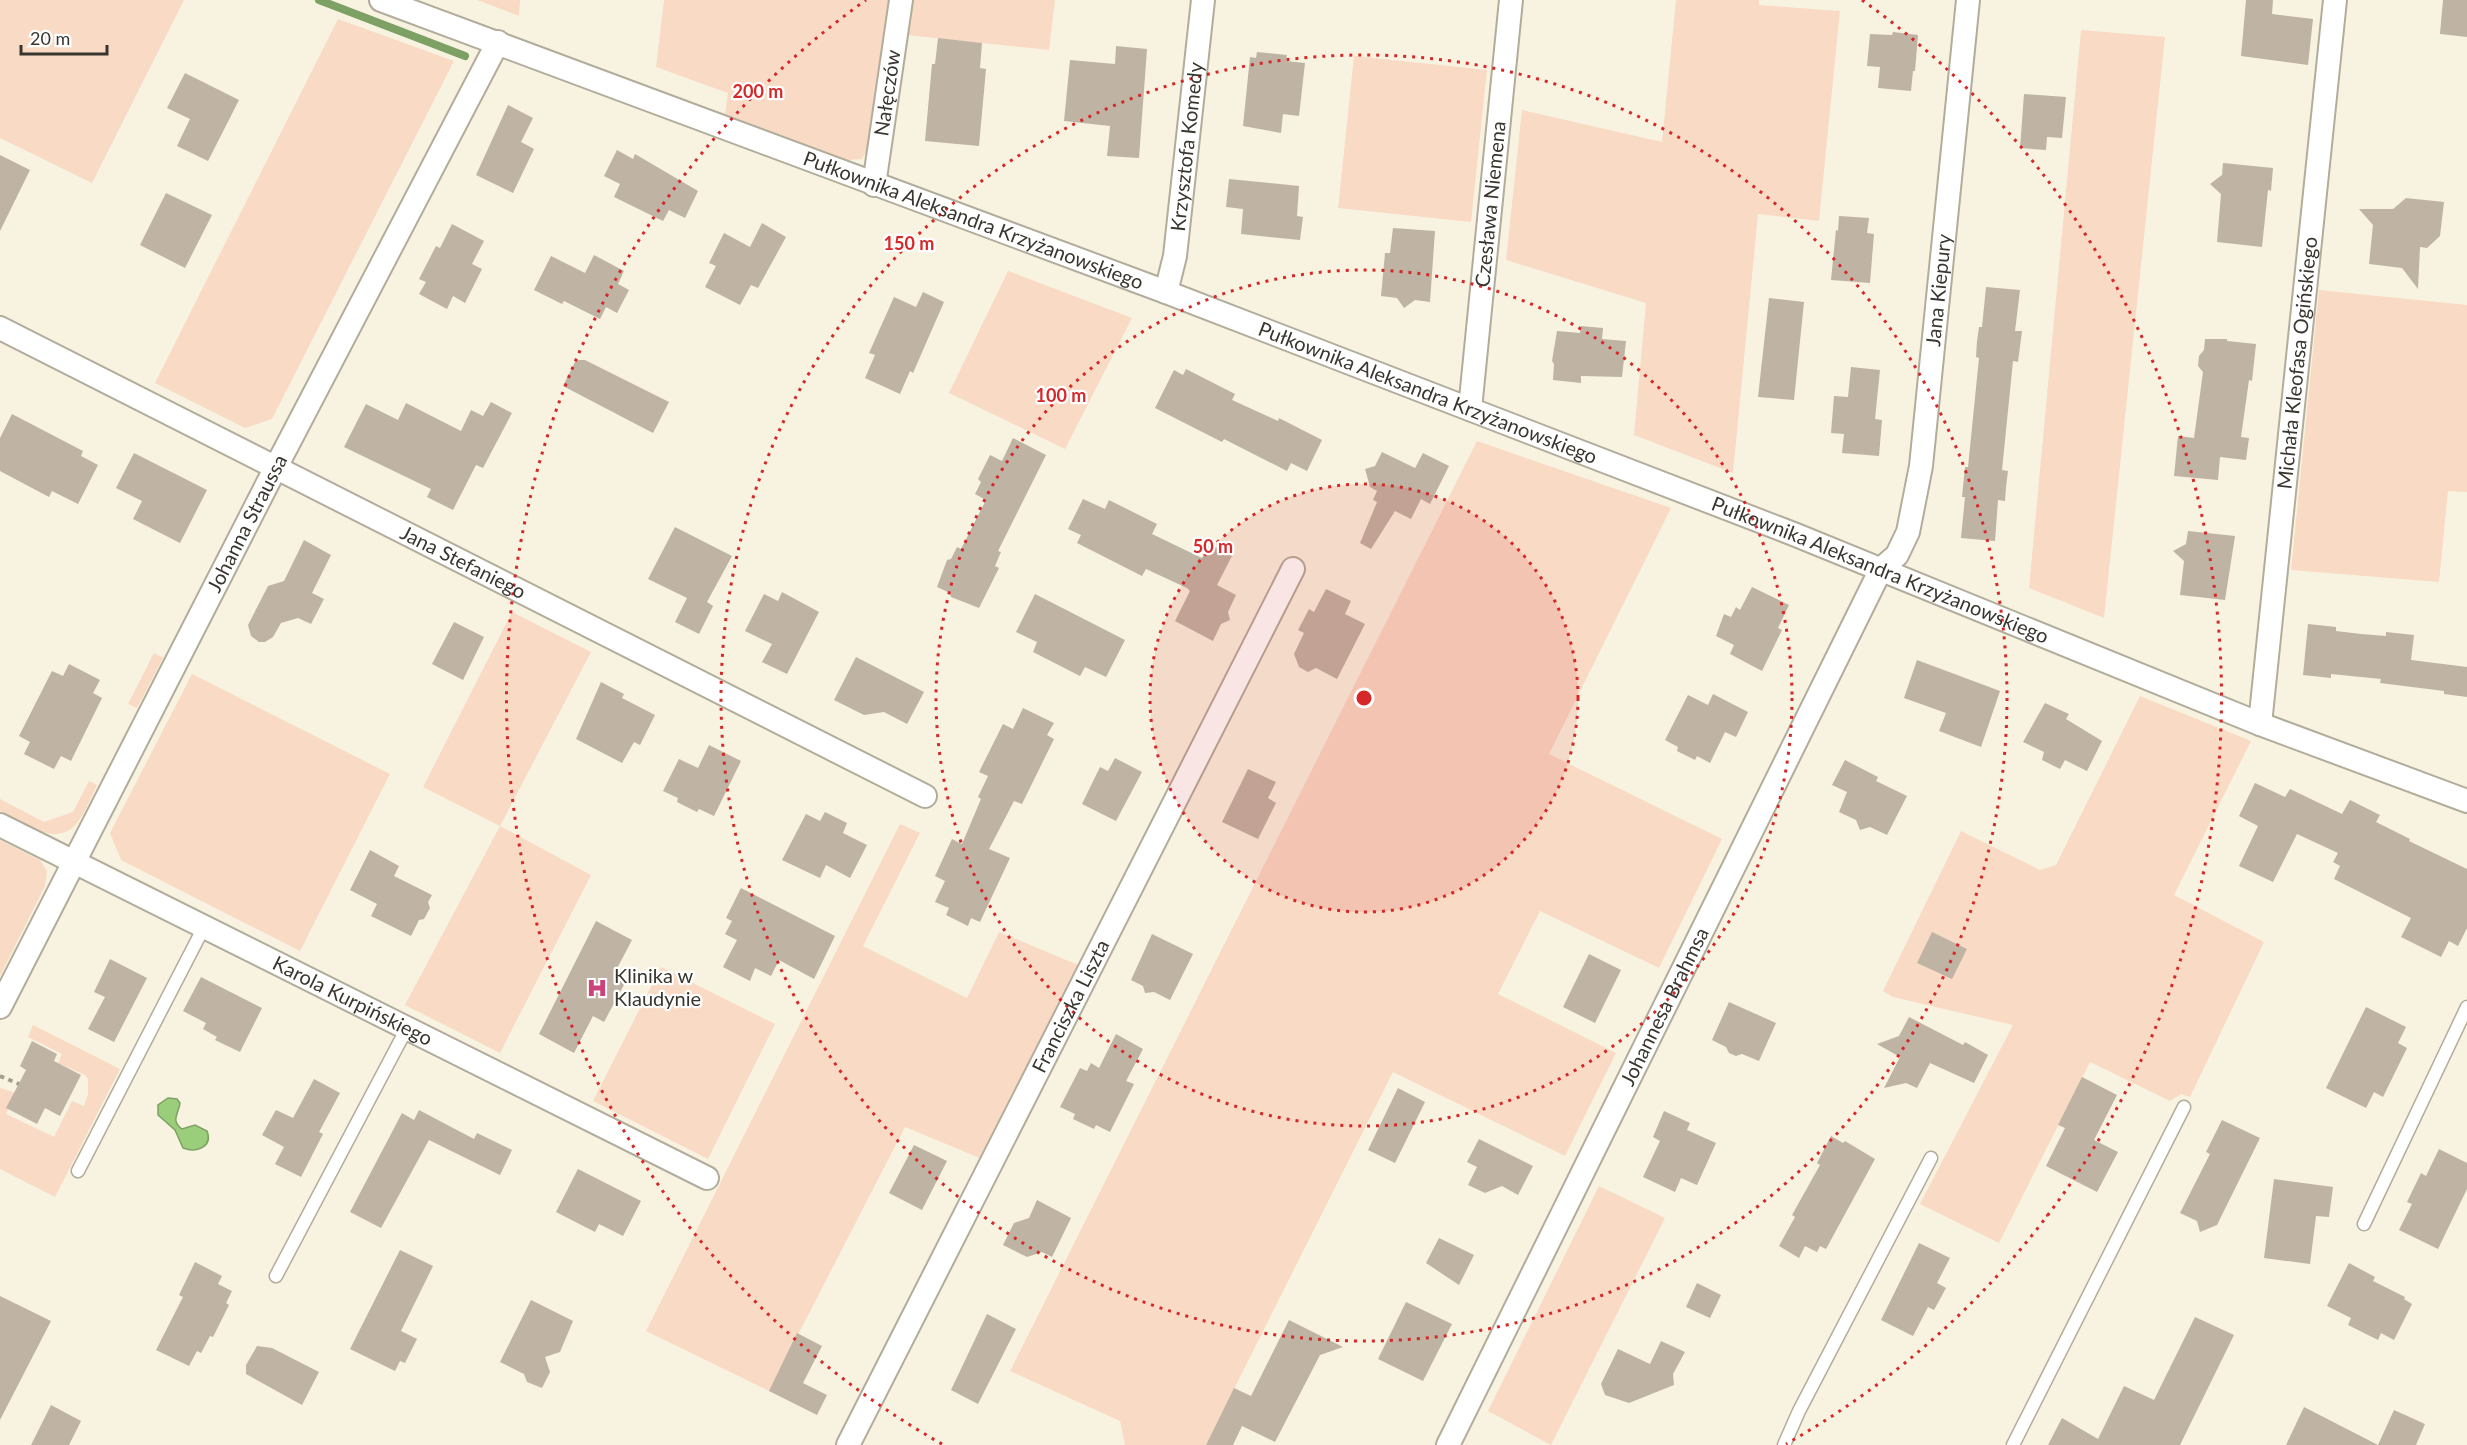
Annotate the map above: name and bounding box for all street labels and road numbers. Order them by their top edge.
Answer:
street label: Nałęczów [868,48,905,138]
street label: Krzysztofa Komedy [1165,60,1207,232]
street label: Czesława Niemena [1469,120,1510,288]
street label: Pułkownika Aleksandra Krzyżanowskiego [800,145,1147,294]
street label: Jana Kiepury [1920,232,1955,347]
street label: Michała Kleofasa Ogińskiego [2271,236,2321,490]
street label: Pułkownika Aleksandra Krzyżanowskiego [1255,316,1601,468]
street label: Johanna Straussa [201,450,291,596]
street label: Pułkownika Aleksandra Krzyżanowskiego [1709,491,2053,648]
street label: Jana Stefaniego [397,520,530,603]
street label: Johannesa Brahmsa [1615,923,1713,1089]
street label: Franciszka Liszta [1026,935,1114,1076]
street label: Karola Kurpińskiego [269,950,437,1050]

